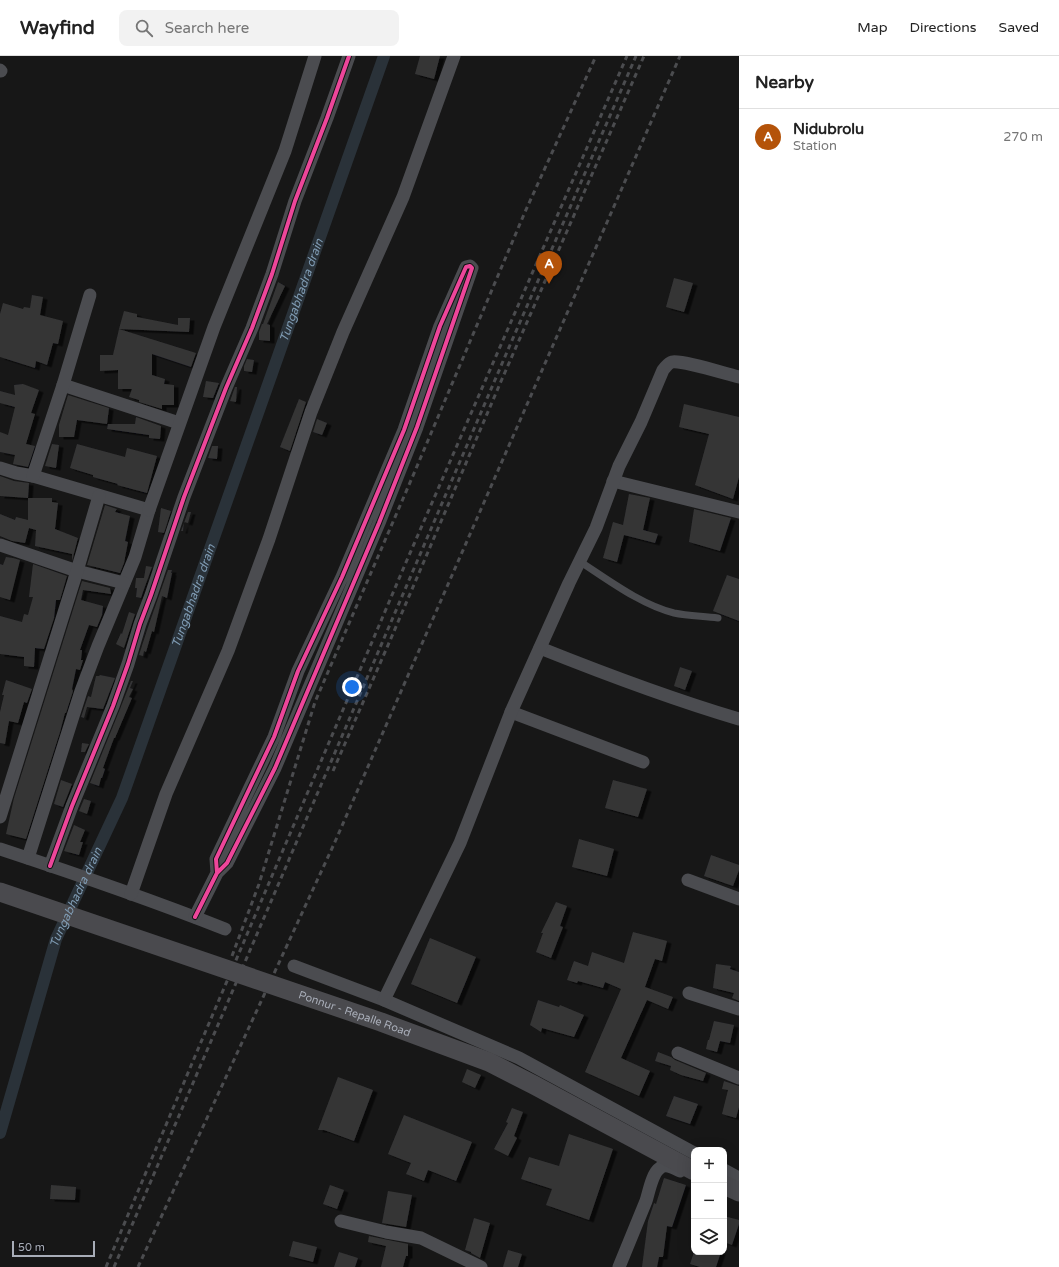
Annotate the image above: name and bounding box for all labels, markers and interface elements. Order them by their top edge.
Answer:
search box [119,10,399,46]
text: Wayfind [20,17,95,39]
icon: search [133,17,155,39]
text: Search here [165,19,249,37]
text: Map [857,19,888,36]
text: Directions [910,19,977,36]
text: Saved [999,19,1039,36]
text: Nearby [755,72,814,93]
text: Nidubrolu [793,120,864,138]
text: A [763,129,773,145]
text: 270 m [1003,129,1043,145]
text: Station [793,138,837,154]
water label: Tungabhadra drain [277,236,326,344]
pin: A [536,251,562,284]
water label: Tungabhadra drain [169,542,218,649]
your location [342,677,362,697]
water label: Tungabhadra drain [47,845,105,949]
street label: Ponnur - Repalle Road [297,988,413,1039]
map controls [691,1147,727,1255]
button: + [691,1147,727,1183]
button: − [691,1183,727,1219]
button: layers [691,1219,727,1255]
scale bar [12,1239,95,1258]
text: 50 m [18,1241,45,1254]

